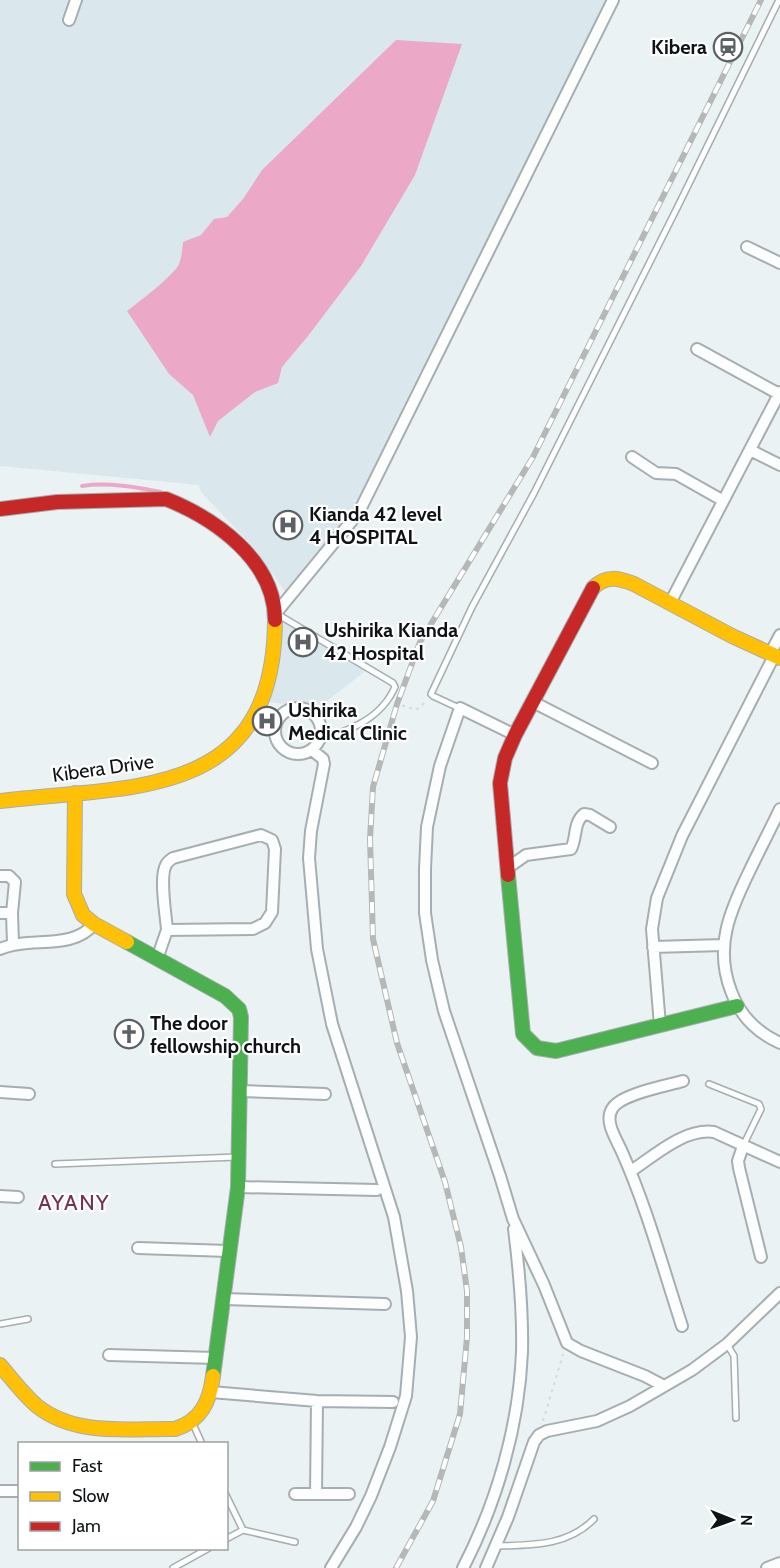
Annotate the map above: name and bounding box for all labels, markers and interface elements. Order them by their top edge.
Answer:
station icon: Kibera [712,31,744,63]
place label: Kibera [651,35,707,59]
place label: Kianda 42 level 4 HOSPITAL [309,502,442,549]
hospital icon: Kianda 42 level 4 HOSPITAL [272,509,304,541]
place label: Ushirika Kianda 42 Hospital [324,618,458,665]
hospital icon: Ushirika Kianda 42 Hospital [287,626,319,658]
place label: Ushirika Medical Clinic [288,698,407,745]
hospital icon: Ushirika Medical Clinic [251,705,283,737]
street label: Kibera Drive [51,749,155,787]
place label: The door fellowship church [150,1011,301,1058]
church icon: The door fellowship church [113,1018,145,1050]
district label: AYANY [38,1189,110,1216]
legend [18,1442,228,1550]
text: Fast [72,1455,103,1477]
text: Slow [72,1485,109,1507]
north arrow [702,1490,762,1550]
text: N [737,1514,756,1526]
text: Jam [71,1515,101,1537]

